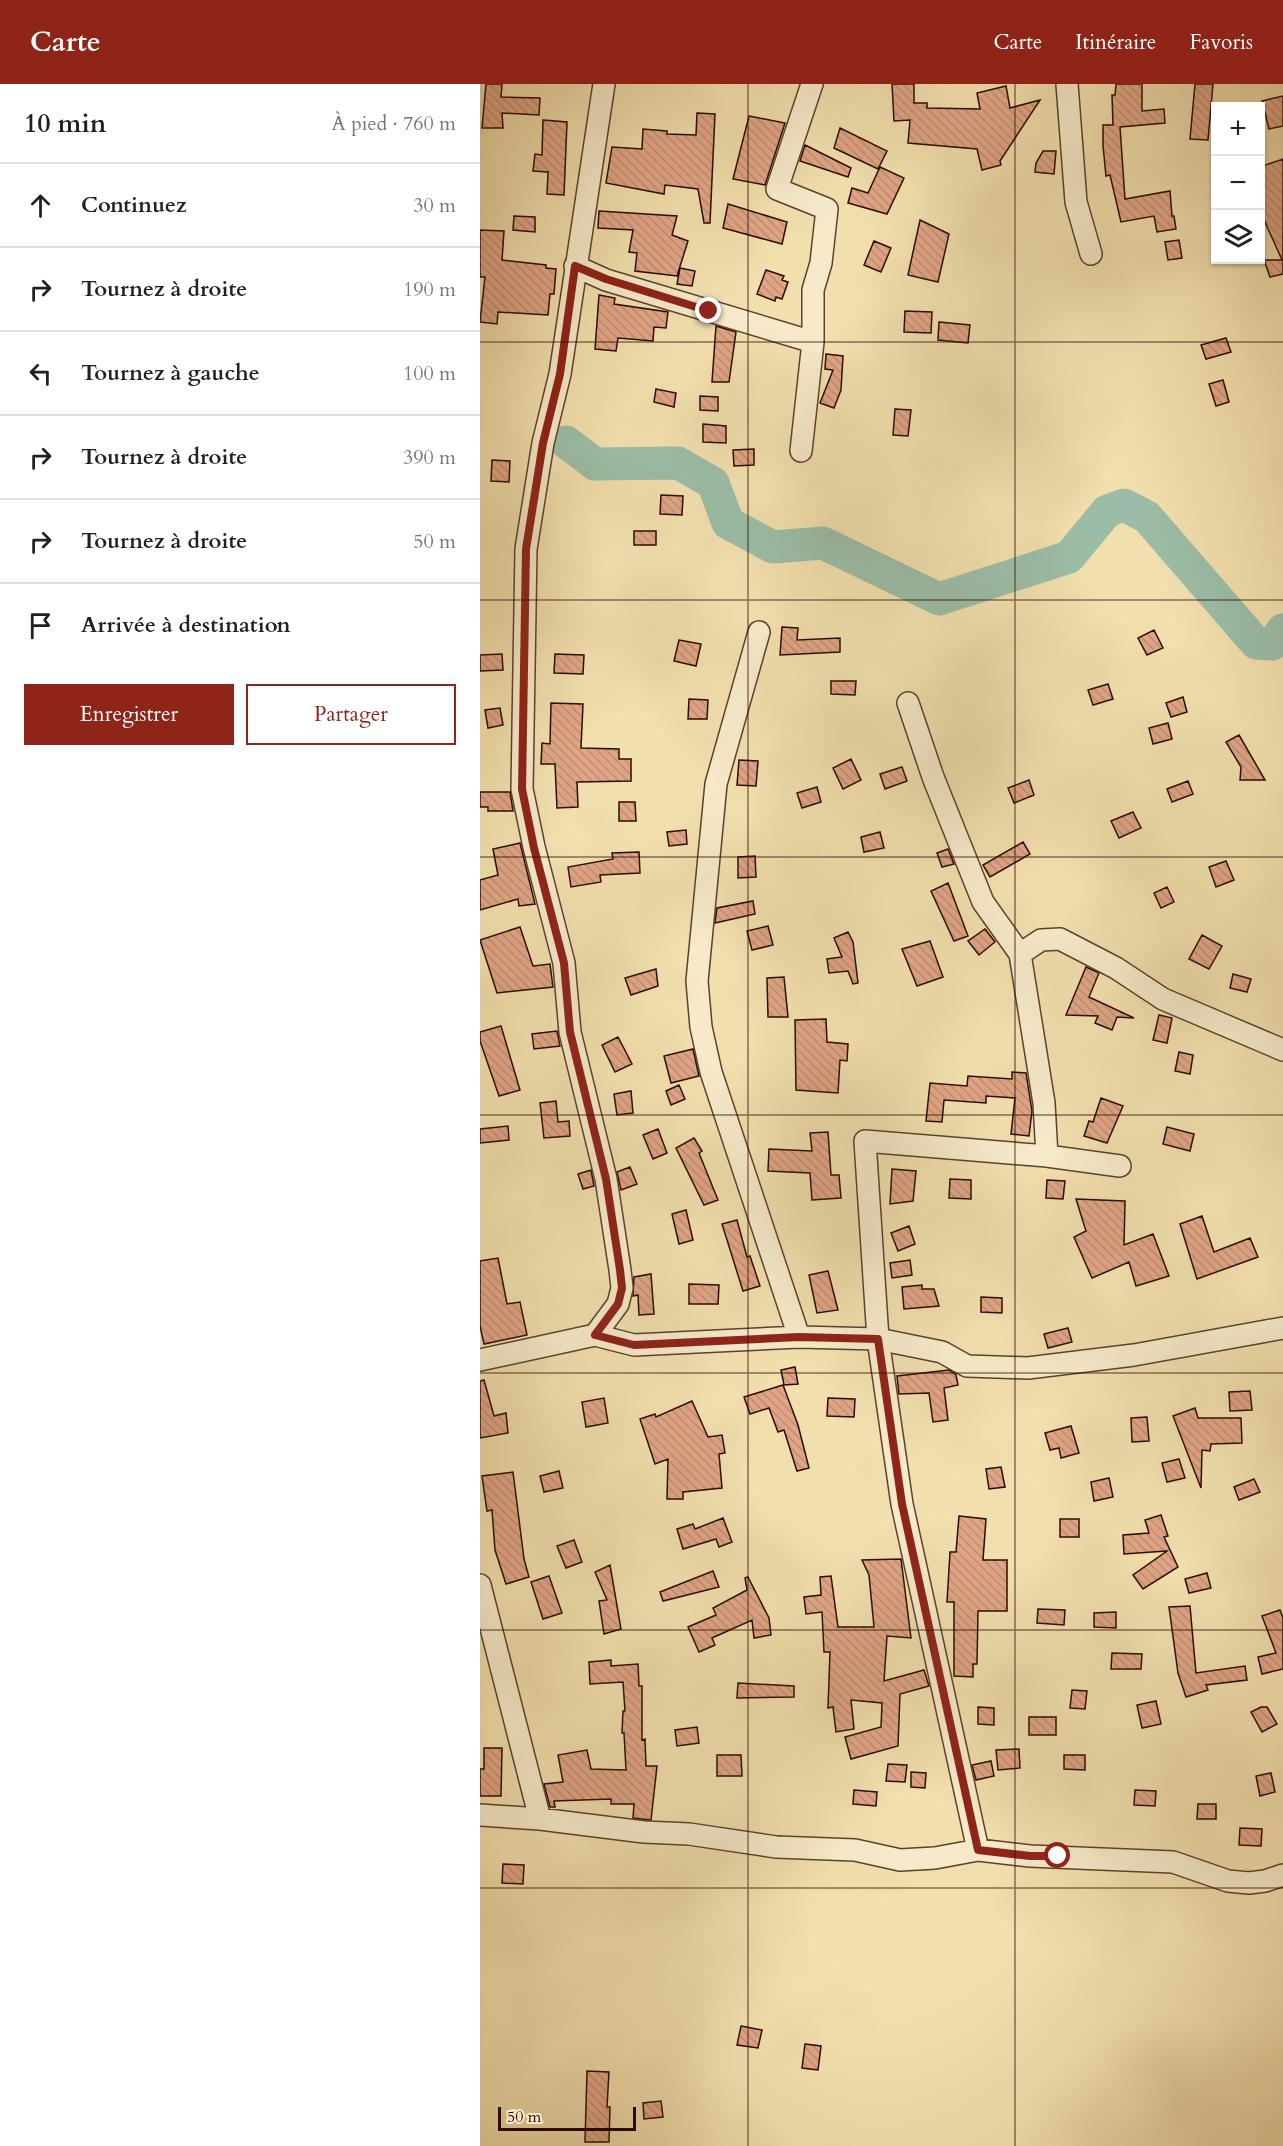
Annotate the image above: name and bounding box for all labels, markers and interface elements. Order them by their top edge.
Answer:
text: Carte [30,23,101,61]
text: Carte [993,28,1042,57]
text: Itinéraire [1075,28,1156,57]
text: Favoris [1189,28,1253,57]
map controls [1211,102,1265,264]
button: + [1211,102,1265,156]
text: 10 min [24,106,107,141]
text: À pied · 760 m [332,110,456,137]
button: − [1211,156,1265,210]
icon: ahead [24,189,57,222]
text: Continuez [81,190,187,220]
text: 30 m [413,192,456,219]
button: layers [1211,210,1265,264]
icon: right [24,273,57,306]
text: Tournez à droite [81,274,247,304]
text: 190 m [403,276,456,303]
route end [695,297,721,323]
icon: left [24,357,57,390]
text: Tournez à gauche [81,358,260,388]
text: 100 m [403,360,456,387]
icon: right [24,441,57,474]
text: Tournez à droite [81,442,247,472]
text: 390 m [403,444,456,471]
icon: right [24,525,57,558]
text: Tournez à droite [81,526,247,556]
text: 50 m [413,528,456,555]
icon: arrive [24,609,57,642]
text: Arrivée à destination [81,610,291,640]
button: Enregistrer [24,684,234,745]
button: Partager [246,684,456,745]
route start [1044,1842,1070,1868]
scale bar [498,2104,636,2132]
text: 50 m [507,2106,541,2128]

